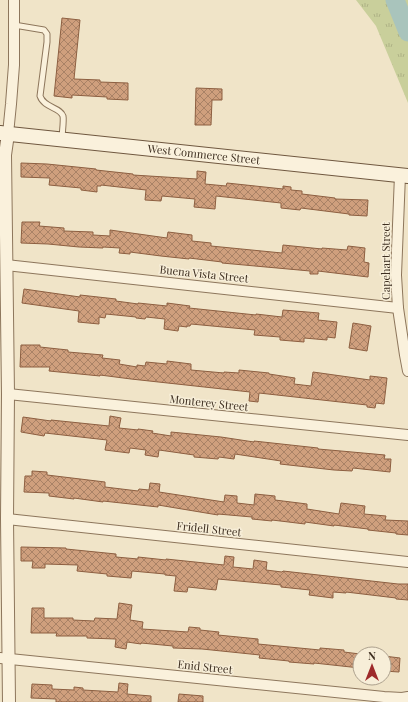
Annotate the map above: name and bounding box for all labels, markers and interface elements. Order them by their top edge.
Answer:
street label: West Commerce Street [146,141,261,167]
street label: Capehart Street [378,222,393,300]
street label: Buena Vista Street [159,261,249,286]
street label: Monterey Street [169,391,249,414]
street label: Fridell Street [176,518,242,539]
north arrow [352,646,392,686]
text: N [368,648,376,663]
street label: Enid Street [177,656,233,677]

